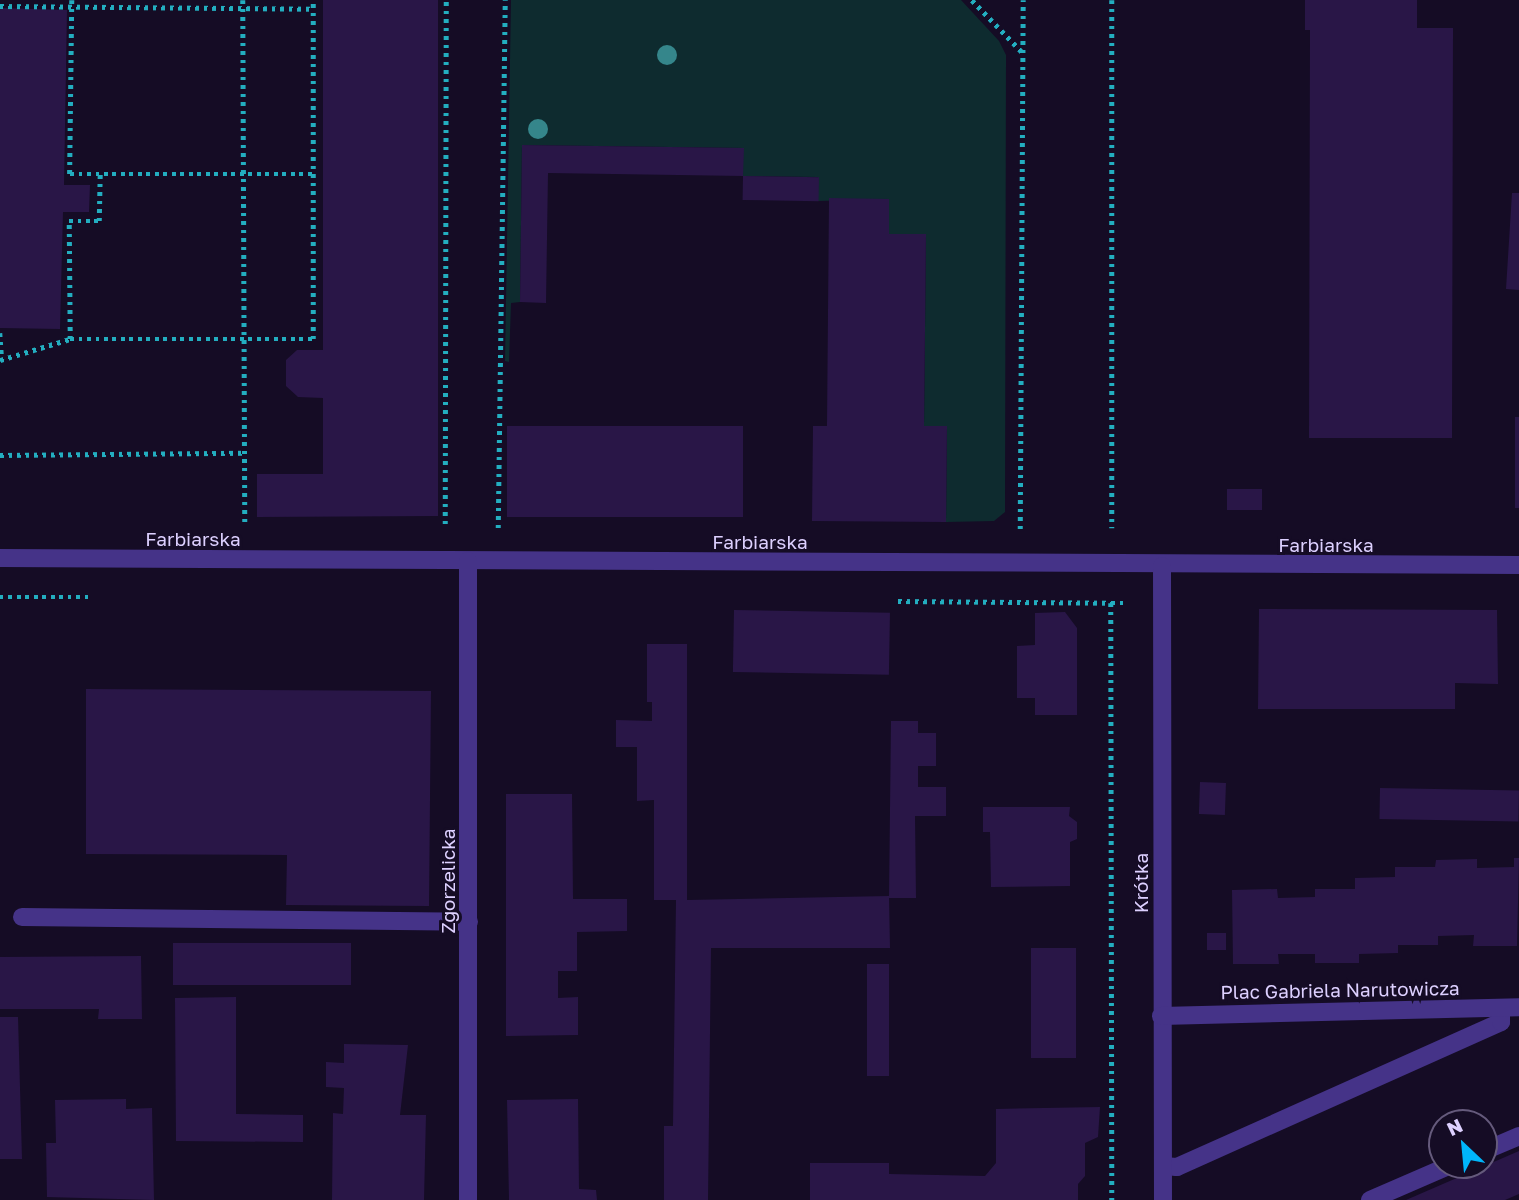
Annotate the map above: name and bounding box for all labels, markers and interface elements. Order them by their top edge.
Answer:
street label: Farbiarska [145,528,241,550]
street label: Farbiarska [712,531,808,553]
street label: Farbiarska [1278,534,1374,556]
street label: Zgorzelicka [437,828,459,934]
street label: Krótka [1130,853,1152,913]
street label: Plac Gabriela Narutowicza [1220,977,1460,1003]
north arrow [1428,1109,1498,1179]
text: N [1443,1113,1466,1140]

